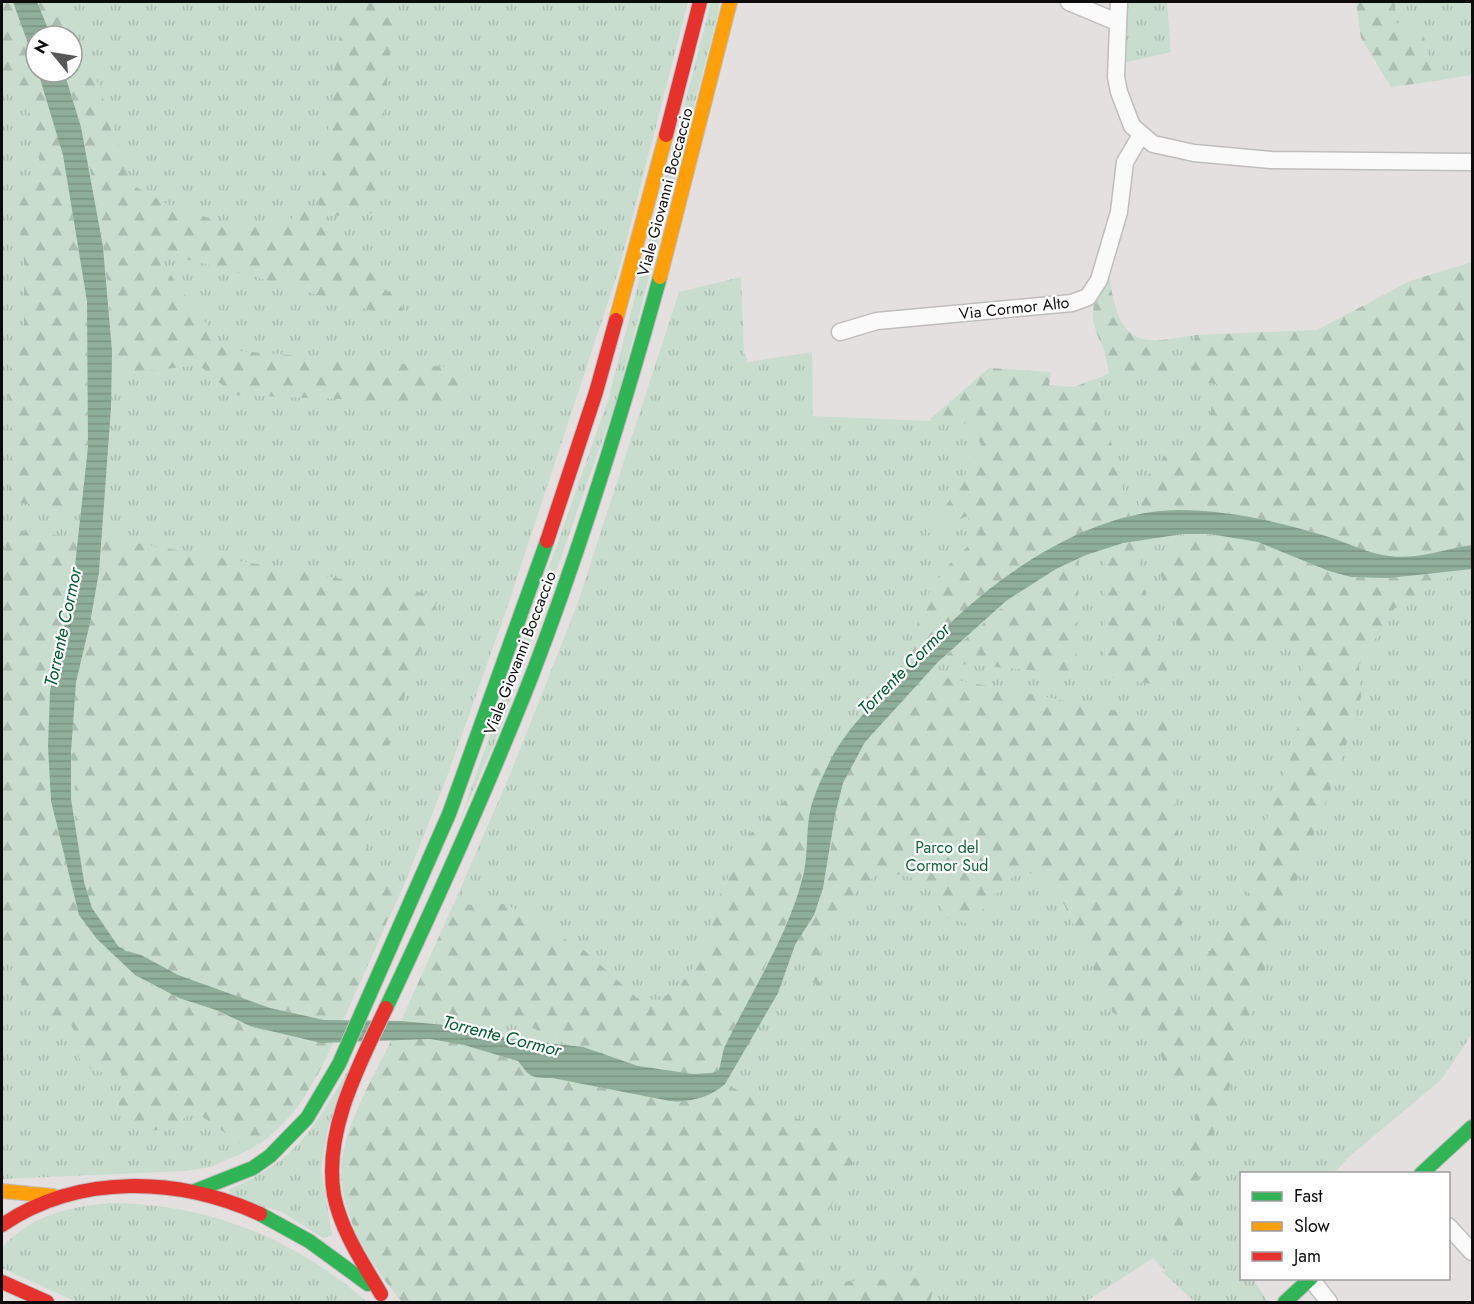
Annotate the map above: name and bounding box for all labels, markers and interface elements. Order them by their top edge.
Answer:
north arrow [24,24,84,84]
text: N [28,35,55,58]
street label: Viale Giovanni Boccaccio [631,105,699,279]
street label: Via Cormor Alto [958,291,1071,325]
water label: Torrente Cormor [38,564,89,689]
street label: Viale Giovanni Boccaccio [478,568,562,738]
water label: Torrente Cormor [852,616,957,721]
park label: Parco del Cormor Sud [906,836,988,877]
water label: Torrente Cormor [440,1009,565,1063]
legend [1240,1172,1450,1280]
text: Fast [1294,1183,1323,1209]
text: Slow [1294,1213,1331,1239]
text: Jam [1292,1243,1321,1269]

